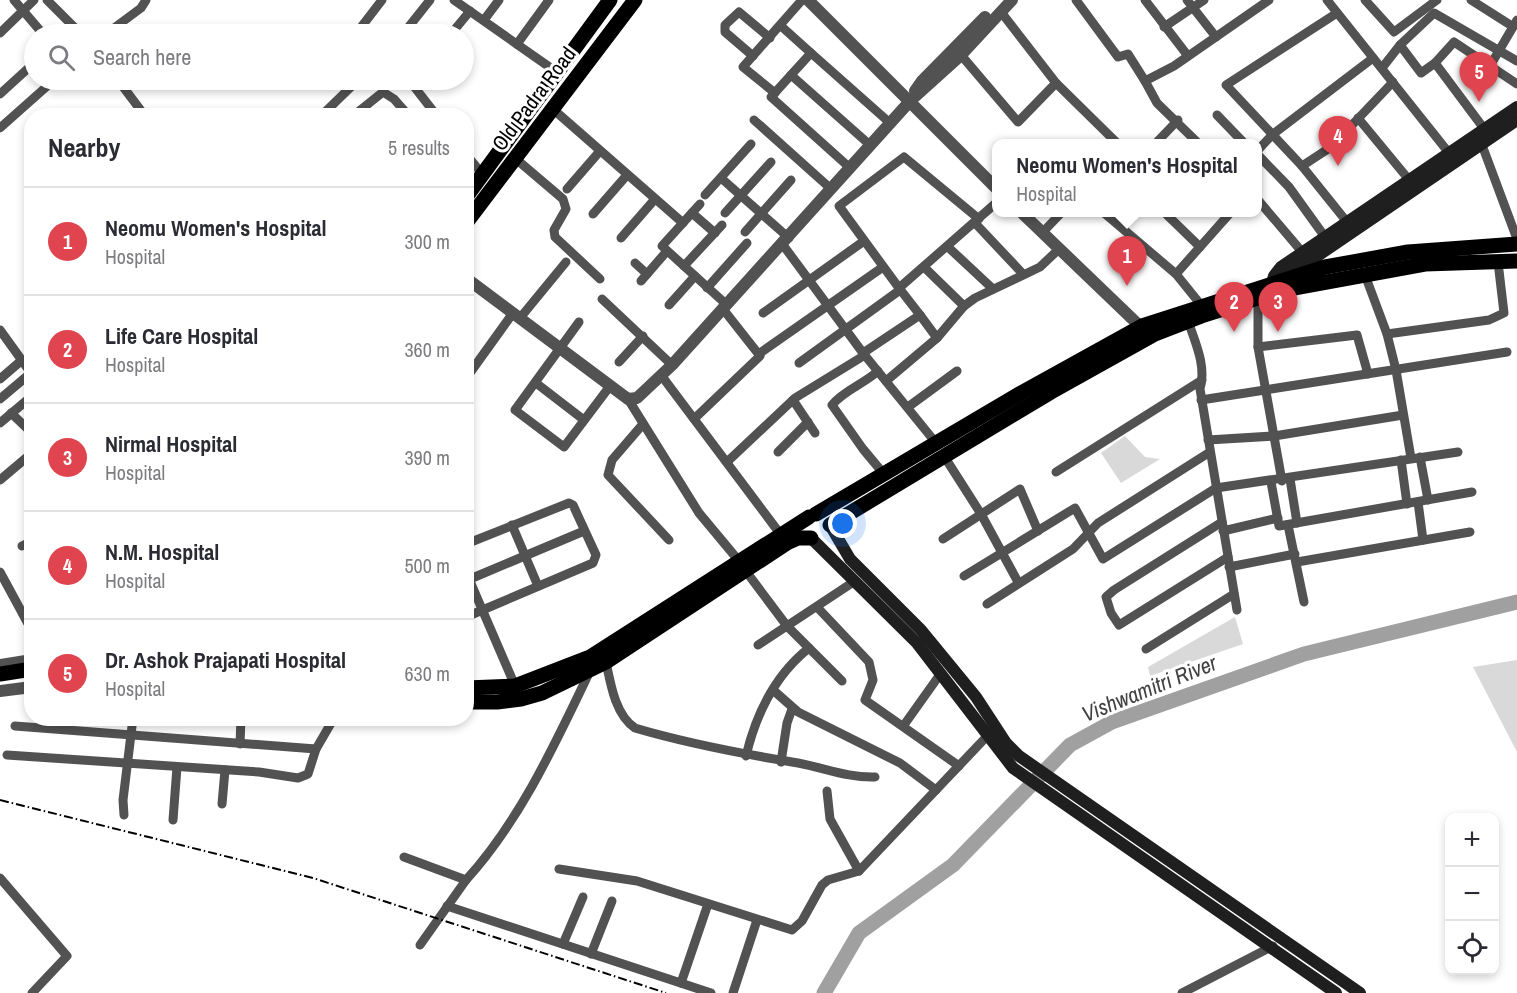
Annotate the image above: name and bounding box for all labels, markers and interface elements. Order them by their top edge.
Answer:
search box [24,24,474,90]
icon: search [45,41,78,74]
street label: Old Padra Road [485,41,582,157]
text: Search here [93,42,191,72]
pin: 5 [1460,52,1498,102]
pin: 4 [1318,116,1358,166]
text: Nearby [48,130,120,165]
text: 5 results [388,134,450,161]
popup [992,139,1262,217]
text: Neomu Women's Hospital [1016,150,1238,180]
text: Hospital [1016,180,1076,207]
text: Neomu Women's Hospital [105,213,327,243]
text: 1 [63,228,72,255]
text: 300 m [404,228,450,255]
pin: 1 [1108,236,1146,286]
text: Hospital [105,243,165,270]
pin: 2 [1214,282,1254,332]
pin: 3 [1258,282,1298,332]
text: Life Care Hospital [105,321,258,351]
text: 2 [63,336,72,363]
text: 360 m [404,336,450,363]
text: Hospital [105,351,165,378]
text: Nirmal Hospital [105,429,237,459]
text: 3 [63,444,72,471]
text: 390 m [404,444,450,471]
text: Hospital [105,459,165,486]
your location [828,509,857,538]
text: N.M. Hospital [105,537,219,567]
text: 4 [63,552,72,579]
text: 500 m [404,552,450,579]
text: Hospital [105,567,165,594]
text: Dr. Ashok Prajapati Hospital [105,645,346,675]
water label: Vishwamitri River [1077,647,1222,729]
text: 5 [63,660,72,687]
text: 630 m [404,660,450,687]
text: Hospital [105,675,165,702]
map controls [1445,813,1499,975]
button: + [1445,813,1499,867]
button: − [1445,867,1499,921]
button: locate [1445,921,1499,975]

